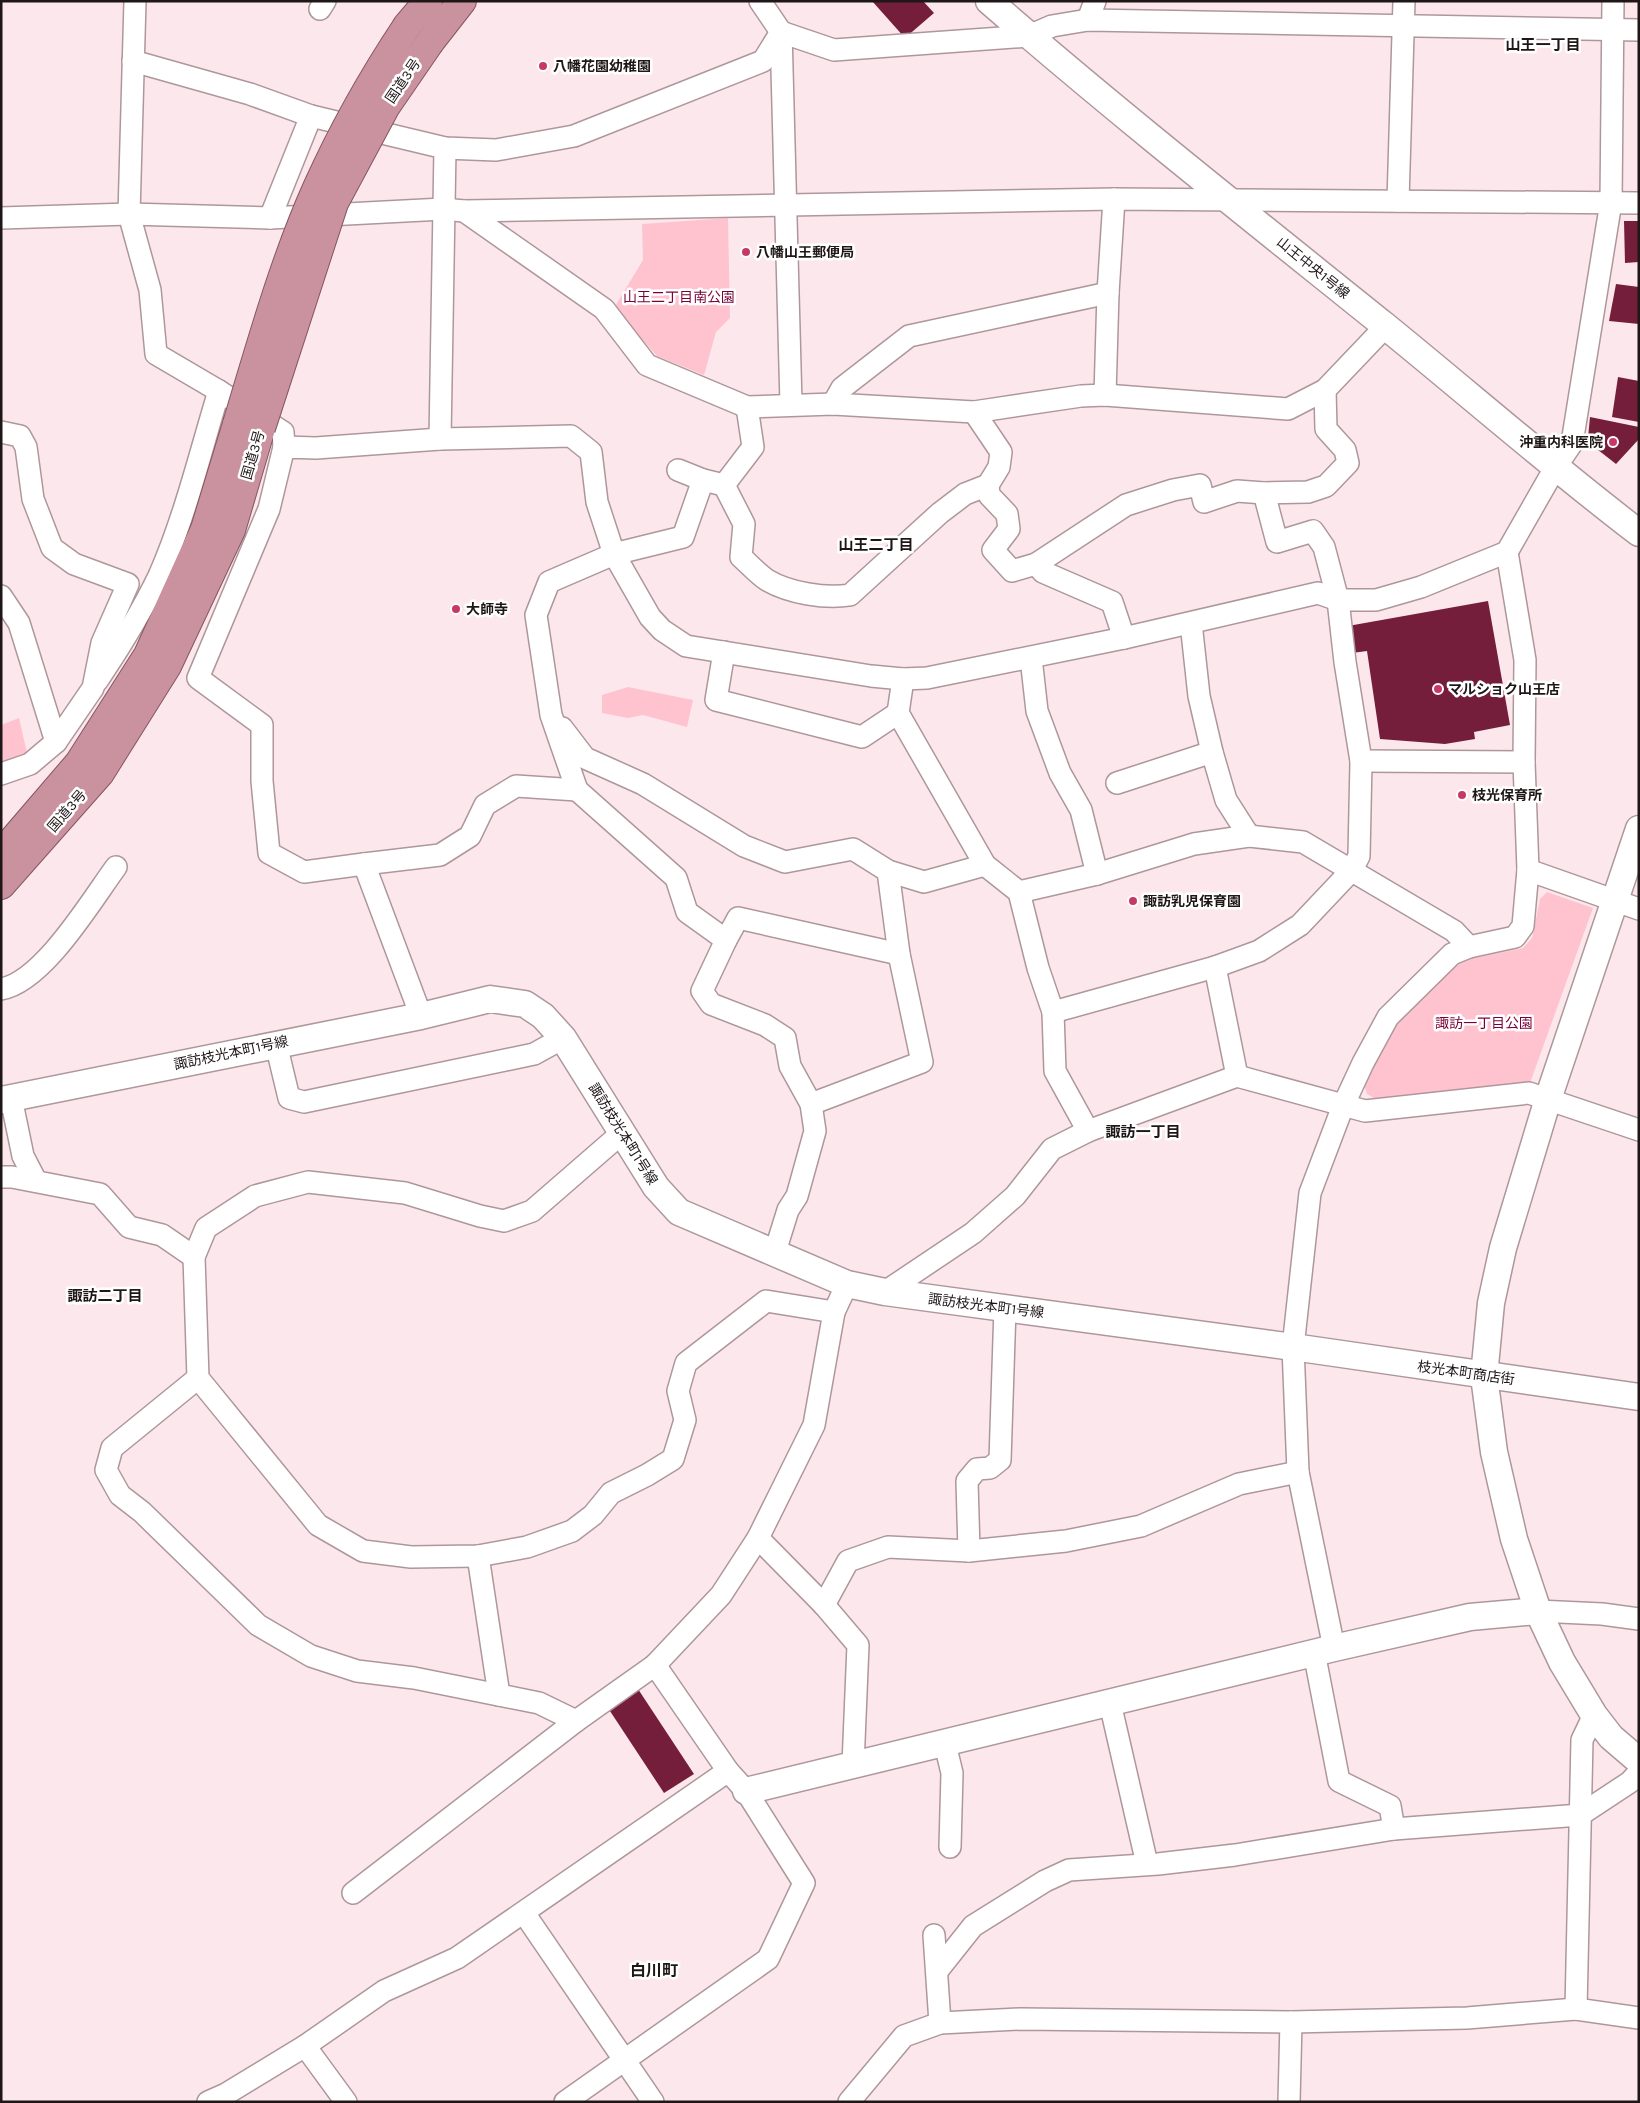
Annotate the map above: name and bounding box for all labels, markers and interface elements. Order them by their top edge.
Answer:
district label: 山王一丁目 [1505,36,1581,54]
street label: 国道3号 [382,55,424,107]
place label: 八幡花園幼稚園 [553,58,651,75]
marker: 八幡花園幼稚園 [537,60,549,72]
street label: 山王中央1号線 [1273,234,1353,302]
place label: 八幡山王郵便局 [756,244,854,261]
marker: 八幡山王郵便局 [740,246,752,258]
park label: 山王二丁目南公園 [623,289,735,306]
street label: 国道3号 [238,428,268,482]
place label: 沖重内科医院 [1519,434,1603,451]
marker: 沖重内科医院 [1607,436,1619,448]
district label: 山王二丁目 [838,536,914,554]
place label: 大師寺 [466,601,508,618]
marker: 大師寺 [450,603,462,615]
place label: マルショク山王店 [1448,681,1560,698]
marker: マルショク山王店 [1432,683,1444,695]
street label: 国道3号 [44,786,90,836]
place label: 枝光保育所 [1472,787,1542,804]
marker: 枝光保育所 [1456,789,1468,801]
place label: 諏訪乳児保育園 [1143,893,1241,910]
marker: 諏訪乳児保育園 [1127,895,1139,907]
park label: 諏訪一丁目公園 [1435,1015,1533,1032]
street label: 諏訪枝光本町1号線 [172,1033,290,1073]
street label: 諏訪枝光本町1号線 [585,1080,661,1188]
district label: 諏訪一丁目 [1105,1123,1181,1141]
district label: 諏訪二丁目 [67,1287,143,1305]
street label: 諏訪枝光本町1号線 [927,1290,1045,1322]
street label: 枝光本町商店街 [1416,1358,1516,1388]
district label: 白川町 [630,1961,678,1980]

